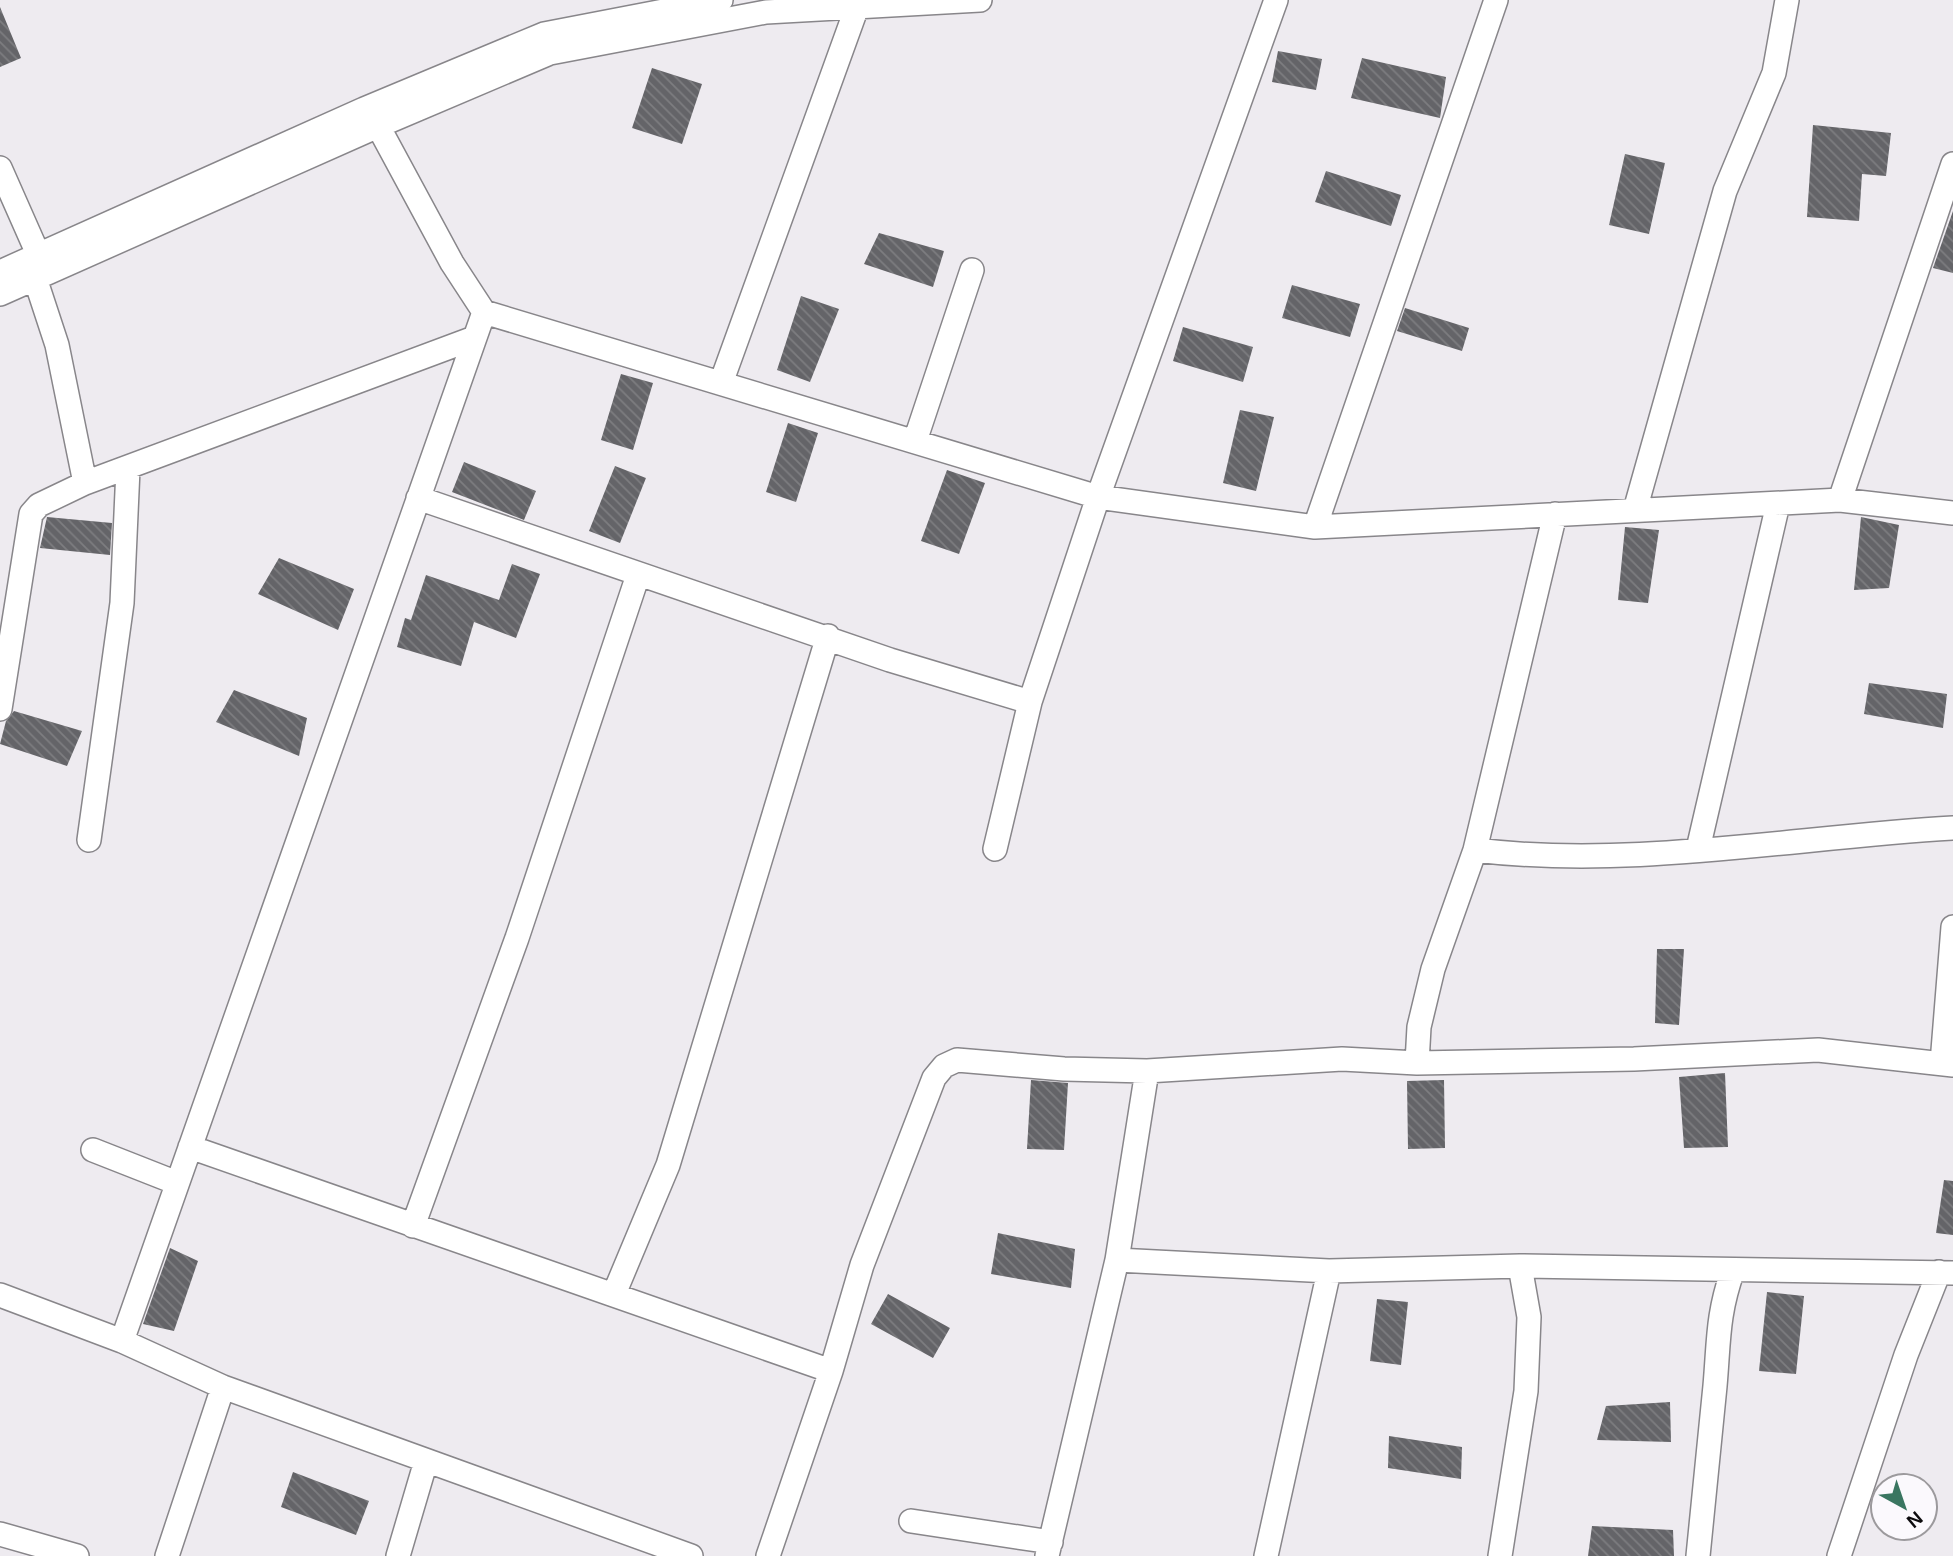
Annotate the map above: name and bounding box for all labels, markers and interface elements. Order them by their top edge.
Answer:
north arrow [1869,1472,1939,1542]
text: N [1903,1507,1927,1532]

